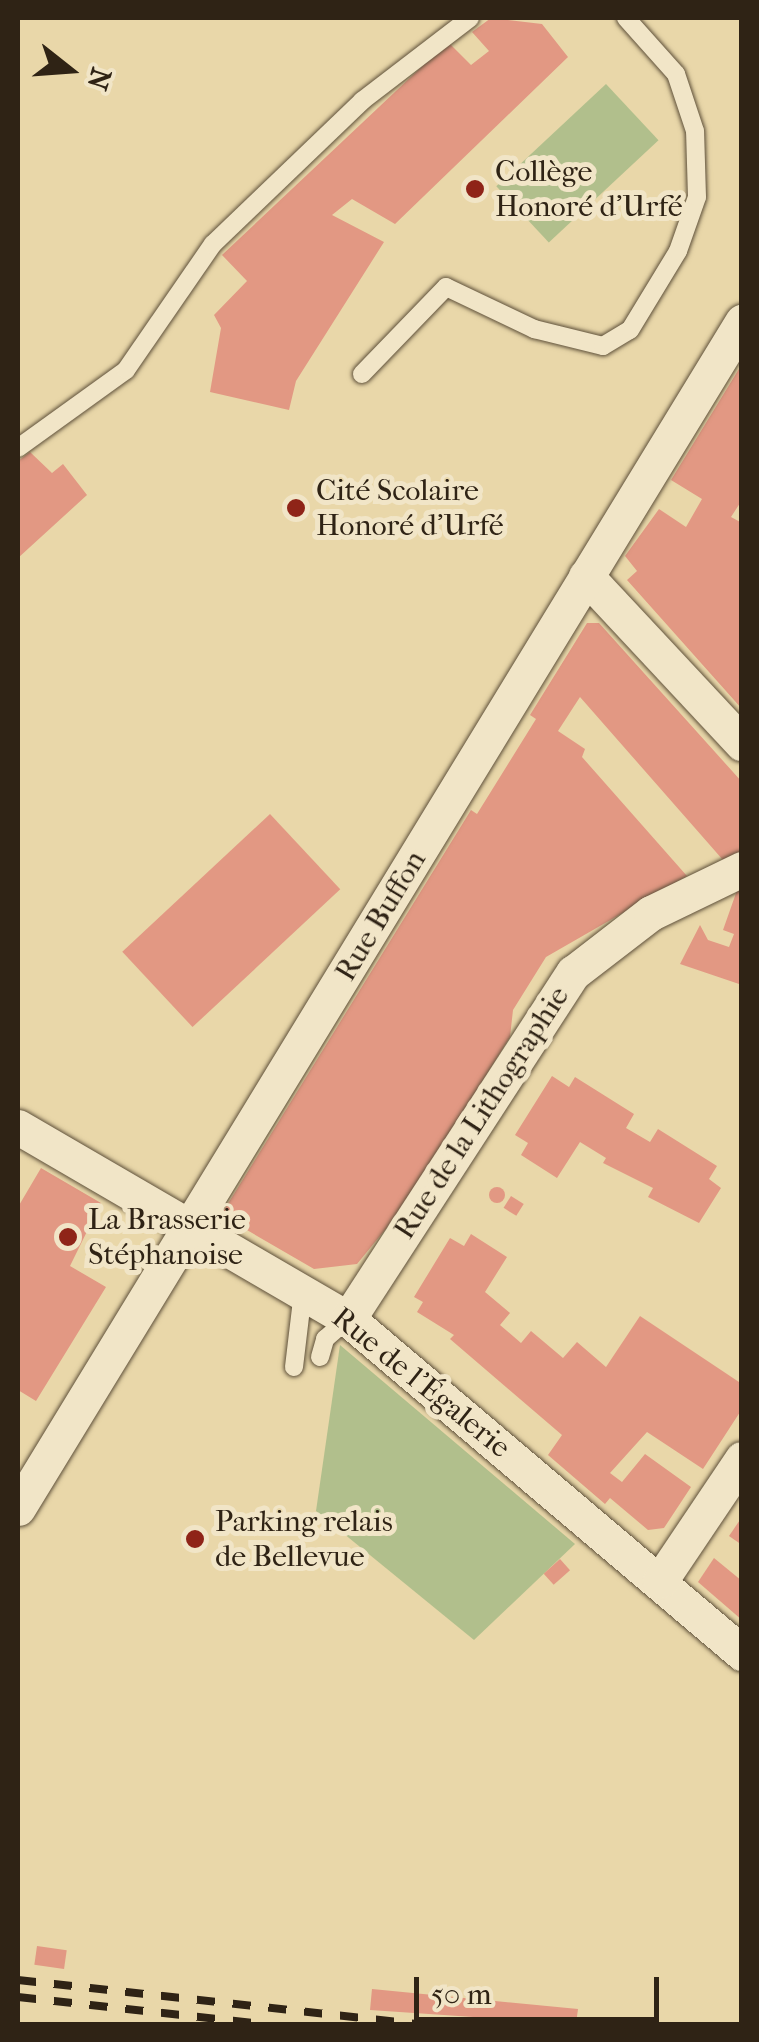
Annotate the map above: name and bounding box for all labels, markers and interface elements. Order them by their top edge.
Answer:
north arrow [20,20,120,120]
text: N [80,64,118,94]
place label: Collège Honoré d'Urfé [495,154,683,224]
marker: Collège Honoré d'Urfé [464,178,486,200]
place label: Cité Scolaire Honoré d'Urfé [316,473,504,544]
marker: Cité Scolaire Honoré d'Urfé [285,497,307,519]
street label: Rue Buffon [328,844,434,988]
street label: Rue de la Lithographie [387,980,577,1246]
place label: La Brasserie Stéphanoise [88,1202,246,1272]
marker: La Brasserie Stéphanoise [57,1226,79,1248]
street label: Rue de l'Égalerie [325,1300,517,1466]
place label: Parking relais de Bellevue [215,1504,393,1574]
marker: Parking relais de Bellevue [184,1528,206,1550]
scale bar [419,1957,664,2019]
text: 50 m [431,1977,492,2012]

